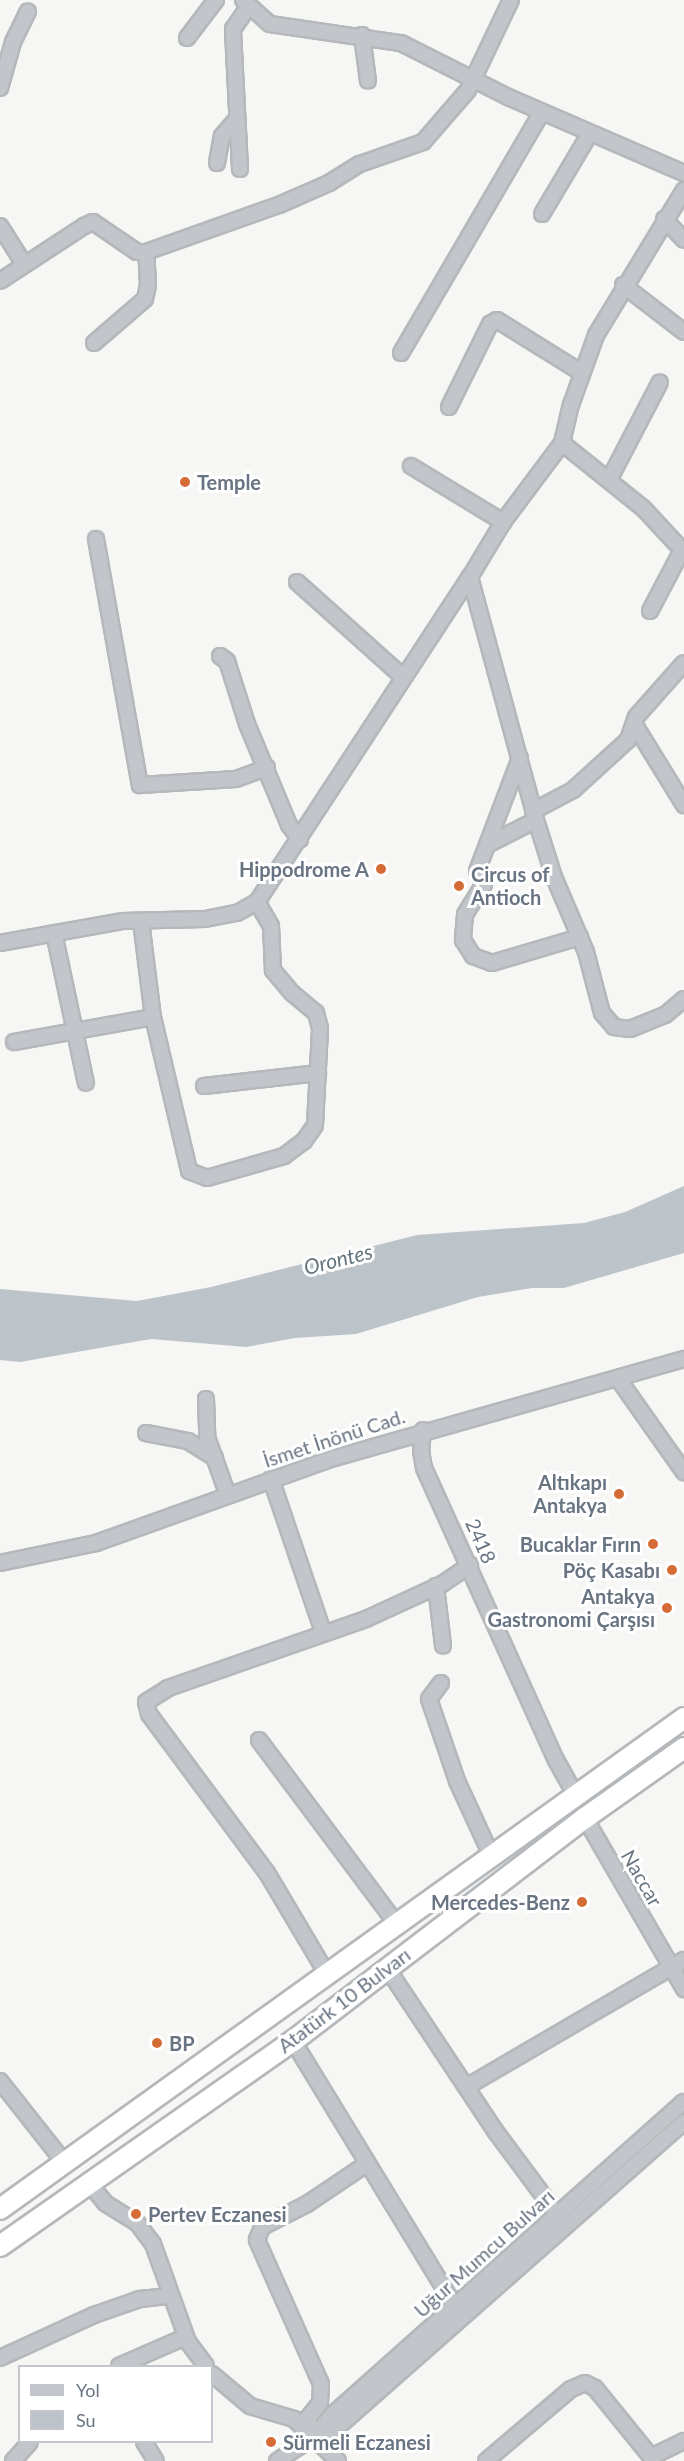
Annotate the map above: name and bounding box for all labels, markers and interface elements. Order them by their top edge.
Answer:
place label: Temple [197,470,261,494]
marker: Temple [178,475,192,489]
place label: Hippodrome A [238,857,369,881]
marker: Hippodrome A [374,862,388,876]
place label: Circus of Antioch [471,862,549,909]
marker: Circus of Antioch [452,879,466,893]
water label: Orontes [301,1238,375,1280]
street label: İsmet İnönü Cad. [260,1404,408,1472]
place label: Altıkapı Antakya [533,1470,607,1517]
marker: Altıkapı Antakya [612,1487,626,1501]
street label: 2418 [461,1515,501,1567]
place label: Bucaklar Fırın [519,1532,641,1556]
marker: Bucaklar Fırın [646,1537,660,1551]
place label: Pöç Kasabı [563,1558,660,1582]
marker: Pöç Kasabı [665,1563,679,1577]
place label: Antakya Gastronomi Çarşısı [487,1584,655,1631]
marker: Antakya Gastronomi Çarşısı [660,1601,674,1615]
street label: Naccar [616,1846,668,1910]
place label: Mercedes-Benz [431,1890,570,1914]
marker: Mercedes-Benz [575,1895,589,1909]
street label: Atatürk 10 Bulvarı [273,1942,415,2058]
place label: BP [169,2031,195,2055]
marker: BP [150,2036,164,2050]
street label: Uğur Mumcu Bulvarı [409,2184,559,2322]
place label: Pertev Eczanesi [148,2202,287,2226]
marker: Pertev Eczanesi [129,2207,143,2221]
legend [18,2365,213,2443]
text: Yol [76,2379,100,2401]
text: Su [76,2409,96,2431]
place label: Sürmeli Eczanesi [283,2430,431,2454]
marker: Sürmeli Eczanesi [264,2435,278,2449]

